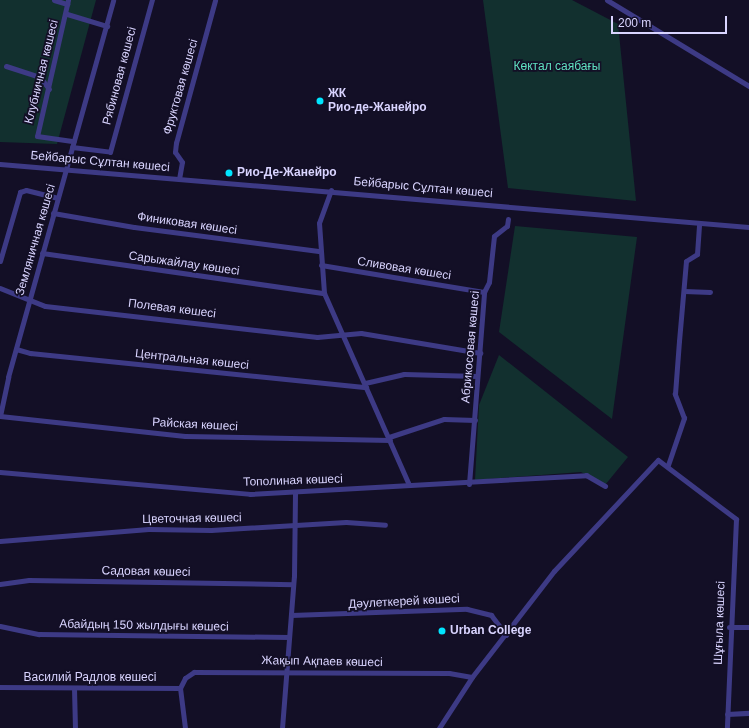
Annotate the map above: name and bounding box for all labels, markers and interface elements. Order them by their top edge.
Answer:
scale bar [613,8,729,34]
text: 200 m [618,16,651,30]
street label: Клубничная көшесі [22,19,62,125]
street label: Рябиновая көшесі [100,26,140,126]
street label: Фруктовая көшесі [160,38,202,136]
park label: Көктал саябағы [514,60,600,74]
place label: ЖК Рио-де-Жанейро [328,87,427,115]
marker: ЖК Рио-де-Жанейро [315,96,325,106]
street label: Бейбарыс Сұлтан көшесі [30,149,170,175]
place label: Рио-Де-Жанейро [237,166,337,180]
marker: Рио-Де-Жанейро [224,168,234,178]
street label: Бейбарыс Сұлтан көшесі [353,175,493,201]
street label: Земляничная көшесі [13,183,59,297]
street label: Финиковая көшесі [136,210,238,238]
street label: Сарыжайлау көшесі [128,249,240,279]
street label: Сливовая көшесі [356,254,452,284]
street label: Абрикосовая көшесі [459,290,483,404]
street label: Полевая көшесі [127,296,217,322]
street label: Центральная көшесі [134,347,250,373]
street label: Райская көшесі [152,416,238,434]
street label: Тополиная көшесі [243,472,343,490]
street label: Цветочная көшесі [142,511,242,527]
street label: Садовая көшесі [101,564,191,580]
street label: Шұғыла көшесі [711,581,729,665]
street label: Дәулеткерей көшесі [348,592,460,612]
street label: Абайдың 150 жылдығы көшесі [59,617,229,635]
place label: Urban College [450,624,531,638]
marker: Urban College [437,626,447,636]
street label: Жақып Ақпаев көшесі [261,654,383,670]
street label: Василий Радлов көшесі [24,671,156,685]

